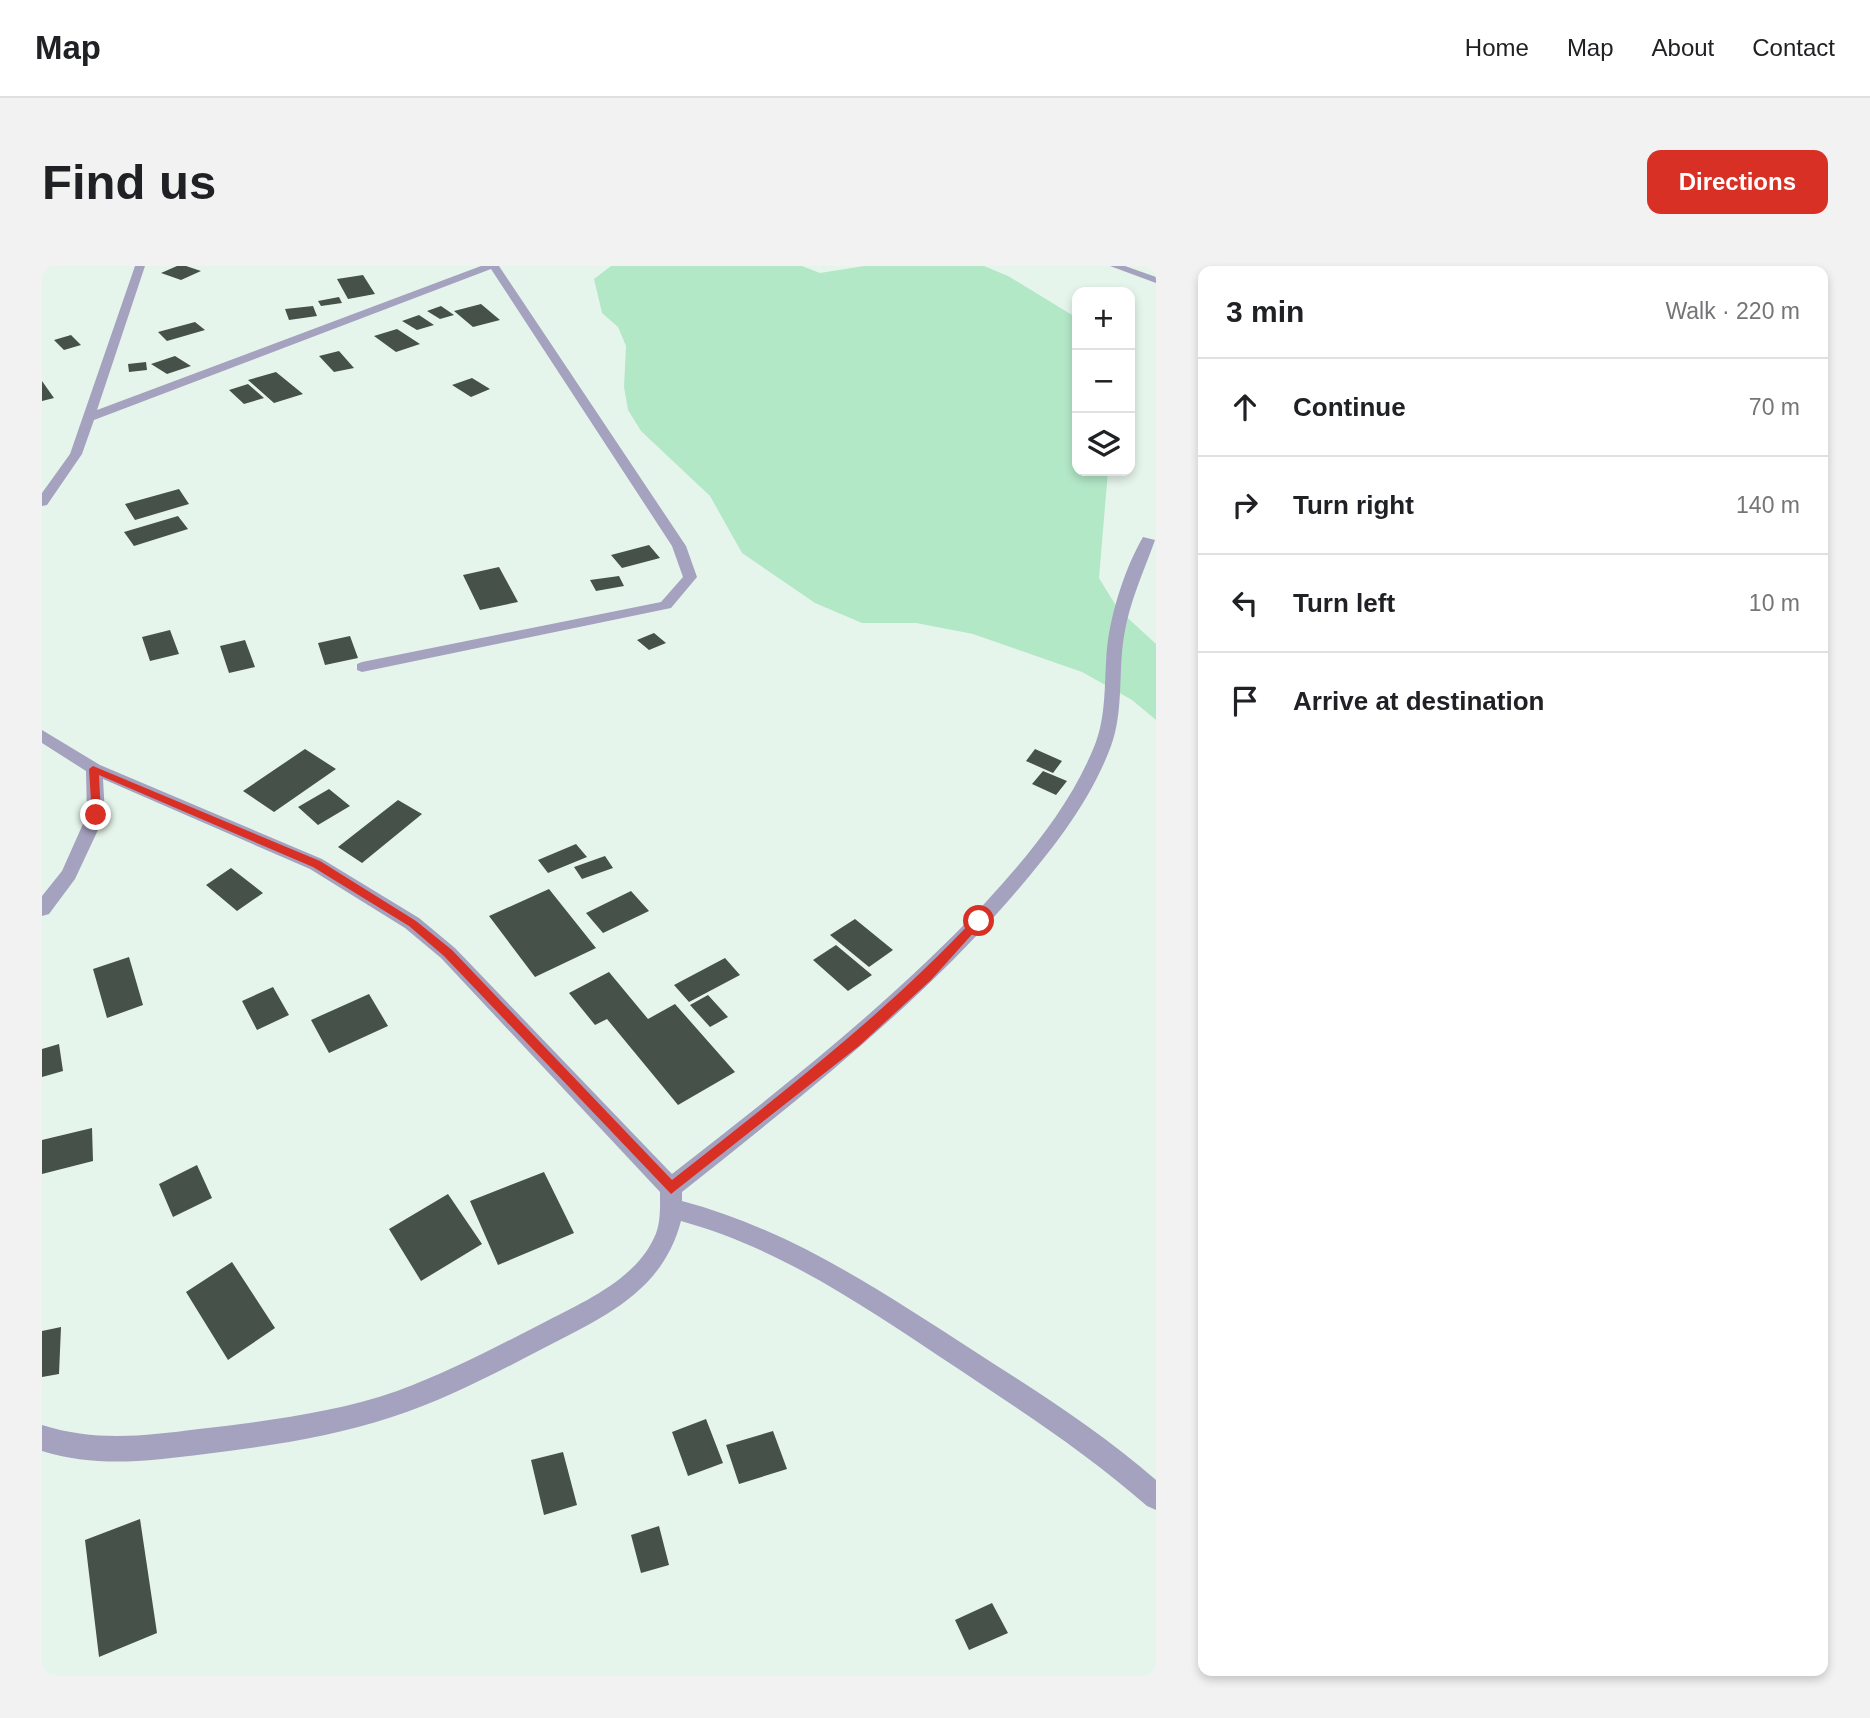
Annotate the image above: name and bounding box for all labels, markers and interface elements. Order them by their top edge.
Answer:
text: Map [35,29,101,66]
text: Home [1465,34,1529,61]
text: Map [1567,34,1614,61]
text: About [1652,34,1714,61]
text: Contact [1752,34,1835,61]
button: Directions [1647,150,1828,214]
text: Find us [42,155,216,209]
map controls [1072,287,1135,476]
button: + [1072,287,1135,350]
text: 3 min [1226,295,1304,328]
text: Walk · 220 m [1665,298,1800,324]
button: − [1072,350,1135,413]
icon: ahead [1226,388,1264,426]
text: Continue [1293,392,1406,422]
text: 70 m [1749,394,1800,420]
button: layers [1072,413,1135,476]
icon: right [1226,486,1264,524]
text: Turn right [1293,490,1414,520]
text: 140 m [1736,492,1800,518]
icon: left [1226,584,1264,622]
text: Turn left [1293,588,1395,618]
text: 10 m [1749,590,1800,616]
icon: arrive [1226,682,1264,720]
text: Arrive at destination [1293,686,1544,716]
route end [80,799,111,830]
route start [963,905,994,936]

